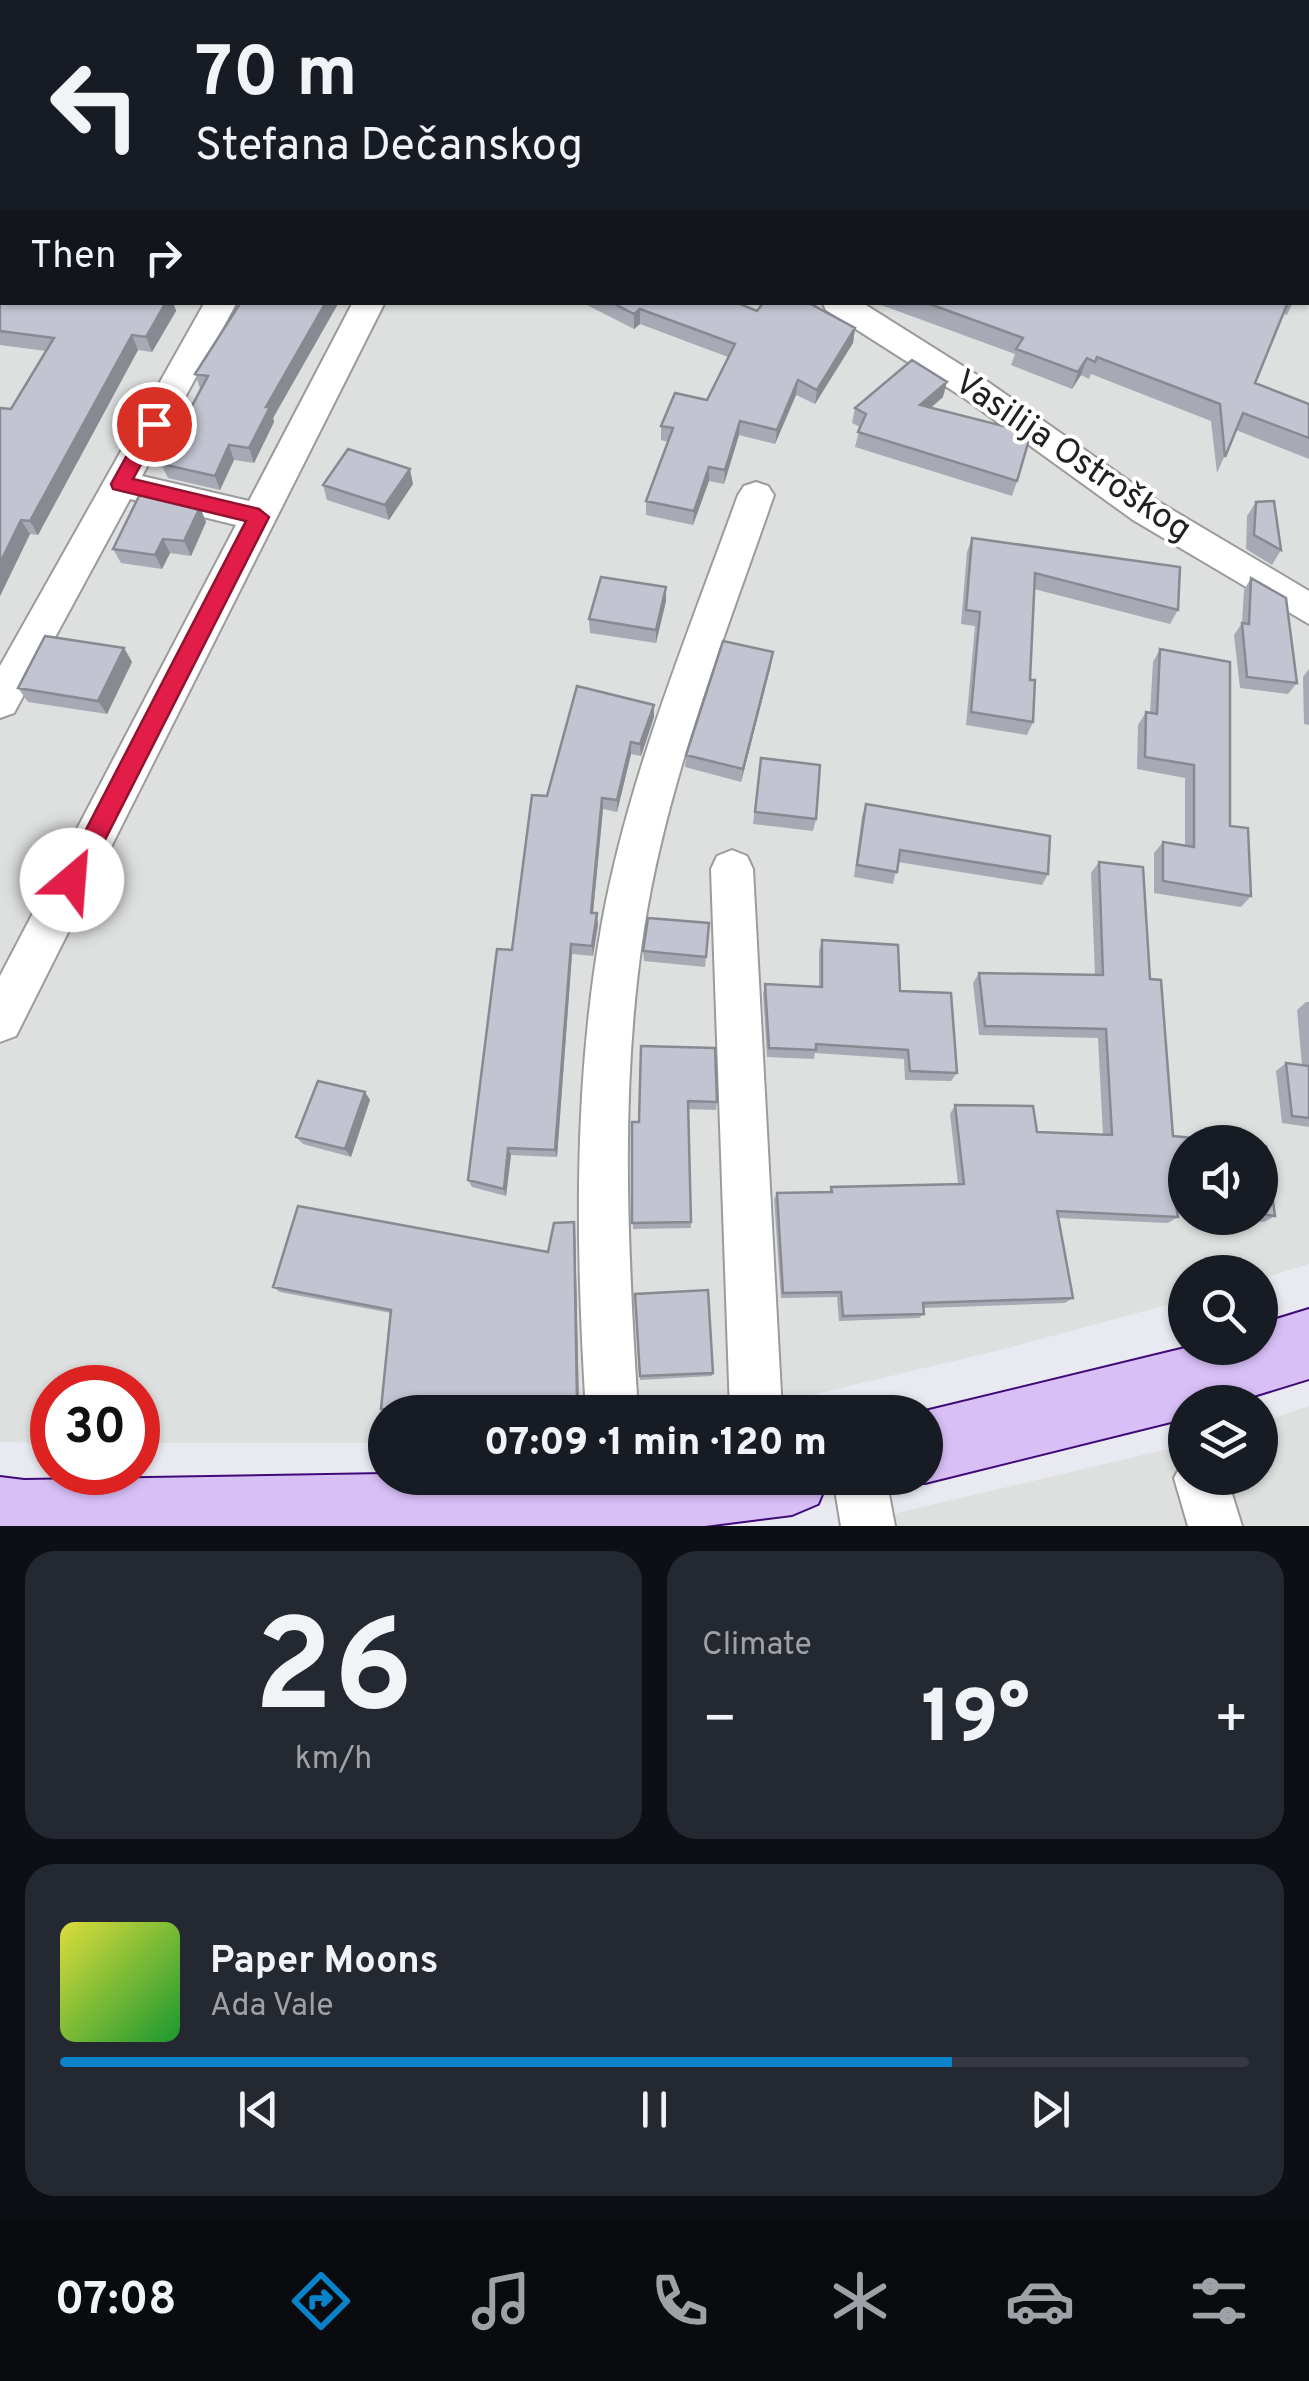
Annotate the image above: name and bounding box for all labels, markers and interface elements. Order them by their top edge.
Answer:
text: 70 m [195,32,358,121]
icon: left [30,40,160,170]
text: Stefana Dečanskog [195,119,583,176]
icon: right [136,230,191,285]
text: Then [30,233,116,282]
street label: Vasilija Ostroškog [945,361,1199,553]
pin [112,382,197,467]
icon: arrive [127,397,182,452]
position arrow [20,828,124,932]
map controls [1168,1125,1278,1495]
button: sound [1168,1125,1278,1235]
button: search [1168,1255,1278,1365]
speed limit sign: 30 [30,1365,160,1495]
button: layers [1168,1385,1278,1495]
text: 07:09 · 1 min · 120 m [484,1420,827,1469]
text: 26 [254,1592,413,1757]
text: Climate [702,1626,812,1666]
text: 19° [921,1674,1030,1769]
text: − [702,1687,737,1757]
text: + [1214,1687,1249,1757]
text: km/h [295,1740,372,1780]
text: Paper Moons [210,1938,439,1987]
text: Ada Vale [210,1987,334,2027]
icon: previous [231,2082,286,2137]
icon: pause [627,2082,682,2137]
icon: next [1023,2082,1078,2137]
icon: directions [286,2266,356,2336]
icon: music [466,2266,536,2336]
icon: phone [645,2266,715,2336]
icon: climate [825,2266,895,2336]
icon: car [1005,2266,1075,2336]
icon: filters [1184,2266,1254,2336]
text: 07:08 [55,2273,177,2330]

